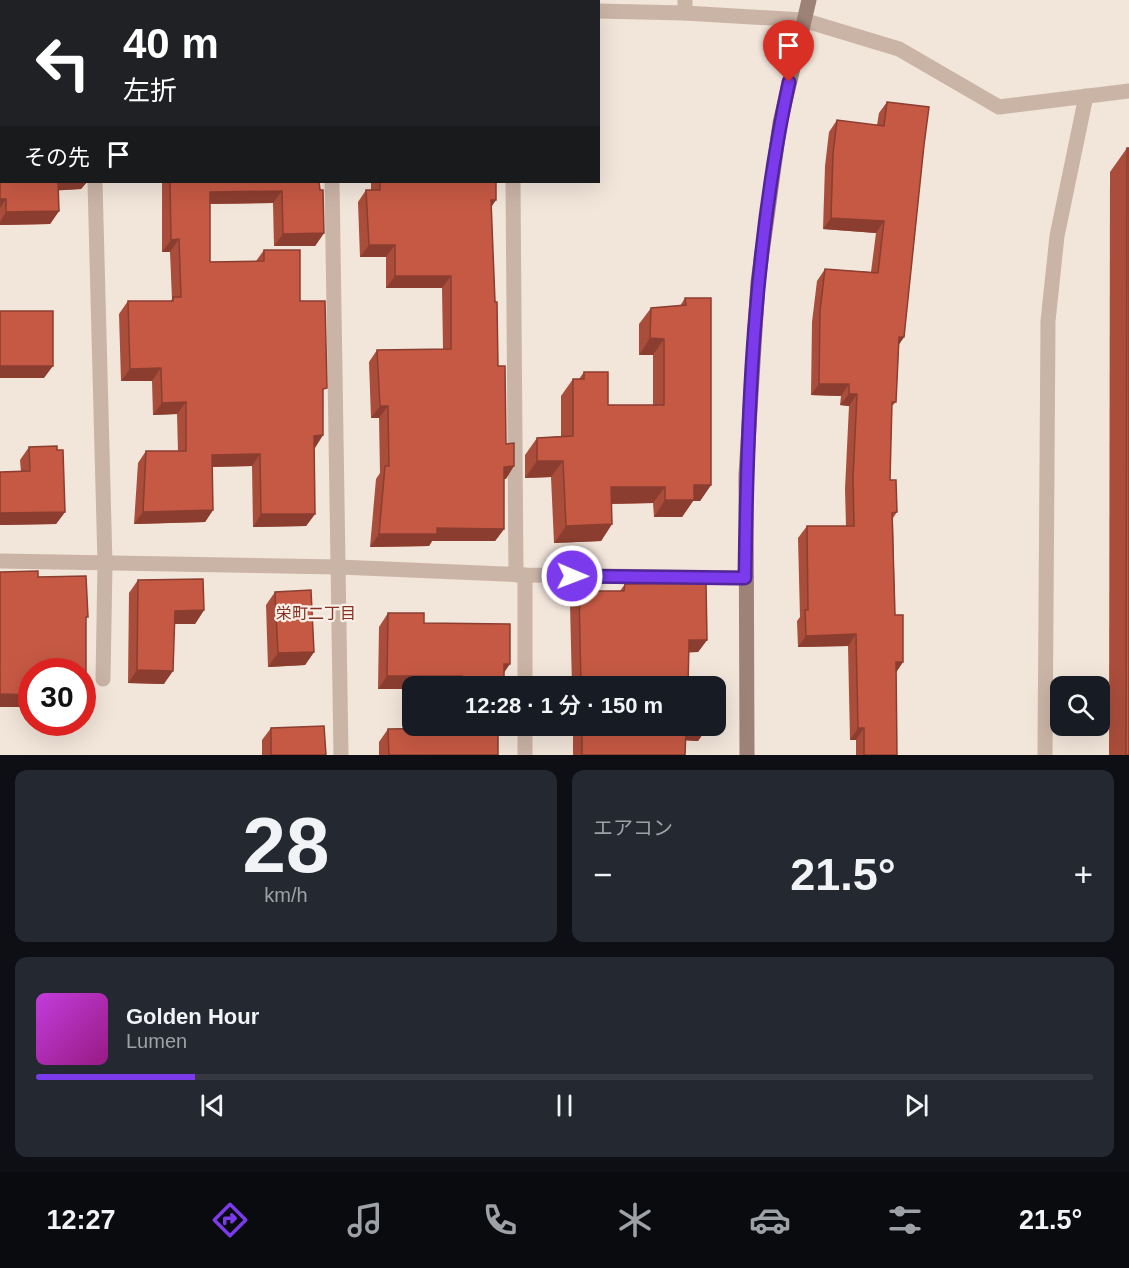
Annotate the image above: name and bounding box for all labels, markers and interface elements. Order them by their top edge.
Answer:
text: 40 m [123,20,219,67]
pin [763,20,814,82]
icon: left [24,24,102,102]
icon: arrive [772,29,805,62]
text: 左折 [123,76,177,106]
icon: arrive [102,138,135,171]
text: その先 [24,145,90,170]
position arrow [540,544,604,608]
district label: 栄町二丁目 [276,605,356,622]
speed limit sign: 30 [18,658,96,736]
map controls [1050,676,1110,736]
button: search [1050,676,1110,736]
text: 12:28 · 1 分 · 150 m [465,693,663,718]
text: 28 [243,801,329,889]
text: エアコン [593,817,673,839]
text: 21.5° [790,849,896,900]
text: − [593,856,612,893]
text: + [1074,856,1093,893]
text: km/h [264,884,308,906]
text: Golden Hour [126,1004,259,1029]
text: Lumen [126,1030,187,1052]
icon: previous [196,1089,229,1122]
icon: pause [548,1089,581,1122]
icon: next [900,1089,933,1122]
icon: directions [209,1199,251,1241]
icon: music [344,1199,386,1241]
icon: phone [479,1199,521,1241]
icon: climate [614,1199,656,1241]
icon: car [749,1199,791,1241]
icon: filters [884,1199,926,1241]
text: 12:27 [47,1205,116,1235]
text: 21.5° [1019,1205,1082,1235]

